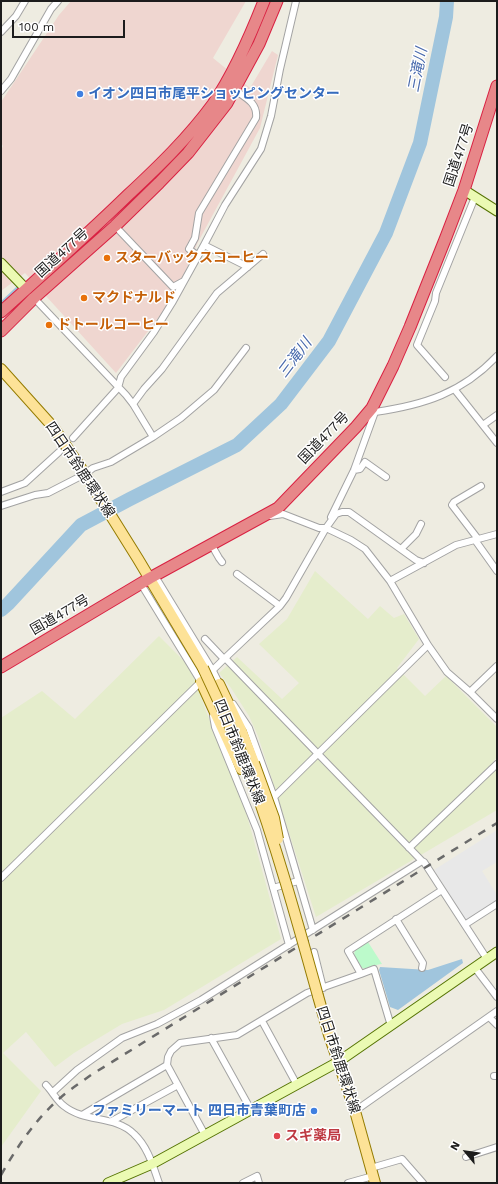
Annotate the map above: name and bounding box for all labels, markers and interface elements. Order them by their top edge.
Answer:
scale bar [14,12,127,38]
text: 100 m [19,20,54,34]
water label: 三滝川 [405,46,431,94]
place label: イオン四日市尾平ショッピングセンター [88,86,340,102]
marker: イオン四日市尾平ショッピングセンター [75,89,85,99]
street label: 国道477号 [441,121,477,189]
street label: 国道477号 [32,225,92,281]
place label: スターバックスコーヒー [115,250,269,266]
marker: スターバックスコーヒー [102,253,112,263]
place label: マクドナルド [92,290,176,306]
marker: マクドナルド [79,293,89,303]
place label: ドトールコーヒー [57,317,169,333]
marker: ドトールコーヒー [44,320,54,330]
water label: 三滝川 [274,335,316,381]
street label: 国道477号 [295,409,353,467]
street label: 四日市鈴鹿環状線 [42,419,118,521]
street label: 国道477号 [27,591,93,639]
street label: 四日市鈴鹿環状線 [210,697,268,807]
street label: 四日市鈴鹿環状線 [313,1004,363,1116]
place label: ファミリーマート 四日市青葉町店 [92,1103,306,1119]
marker: ファミリーマート 四日市青葉町店 [309,1106,319,1116]
place label: スギ薬局 [285,1128,341,1144]
marker: スギ薬局 [272,1131,282,1141]
north arrow [446,1132,486,1172]
text: N [447,1139,463,1153]

